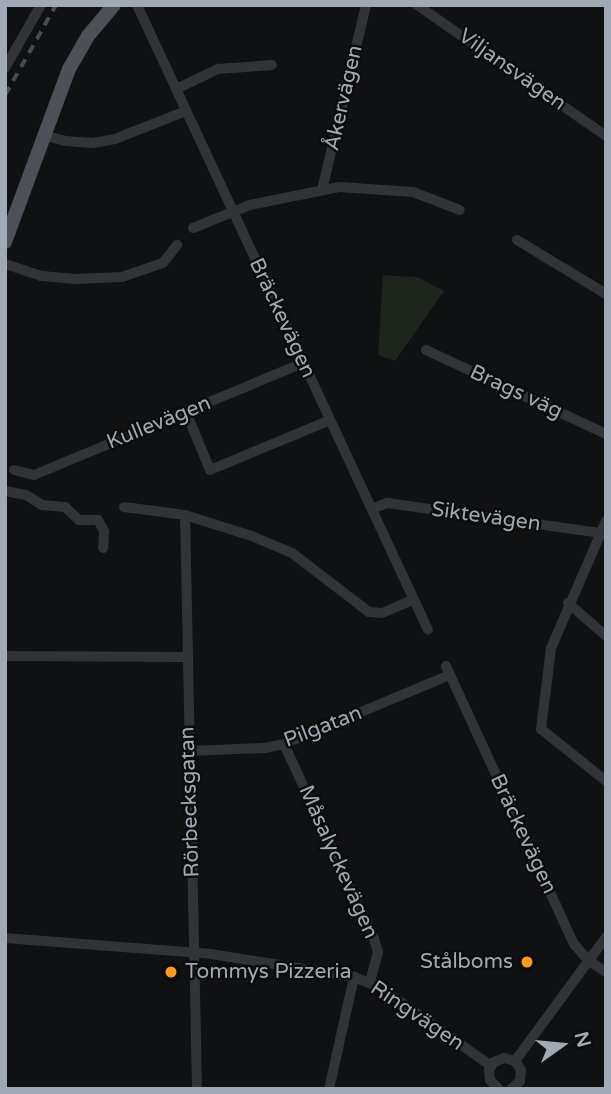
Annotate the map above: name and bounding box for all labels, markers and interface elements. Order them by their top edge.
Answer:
street label: Viljansvägen [453,24,571,116]
street label: Åkervägen [320,43,368,153]
street label: Bräckevägen [243,254,321,382]
street label: Brags väg [466,360,566,424]
street label: Kullevägen [103,391,215,455]
street label: Siktevägen [430,497,542,537]
street label: Pilgatan [280,701,366,753]
street label: Rörbecksgatan [175,726,205,878]
street label: Bräckevägen [484,770,562,898]
street label: Måsalyckevägen [293,781,383,943]
place label: Stålboms [420,949,513,975]
marker: Stålboms [519,954,535,970]
place label: Tommys Pizzeria [185,959,351,985]
marker: Tommys Pizzeria [163,964,179,980]
street label: Ringvägen [366,976,468,1056]
north arrow [527,1010,597,1080]
text: N [570,1029,595,1050]

